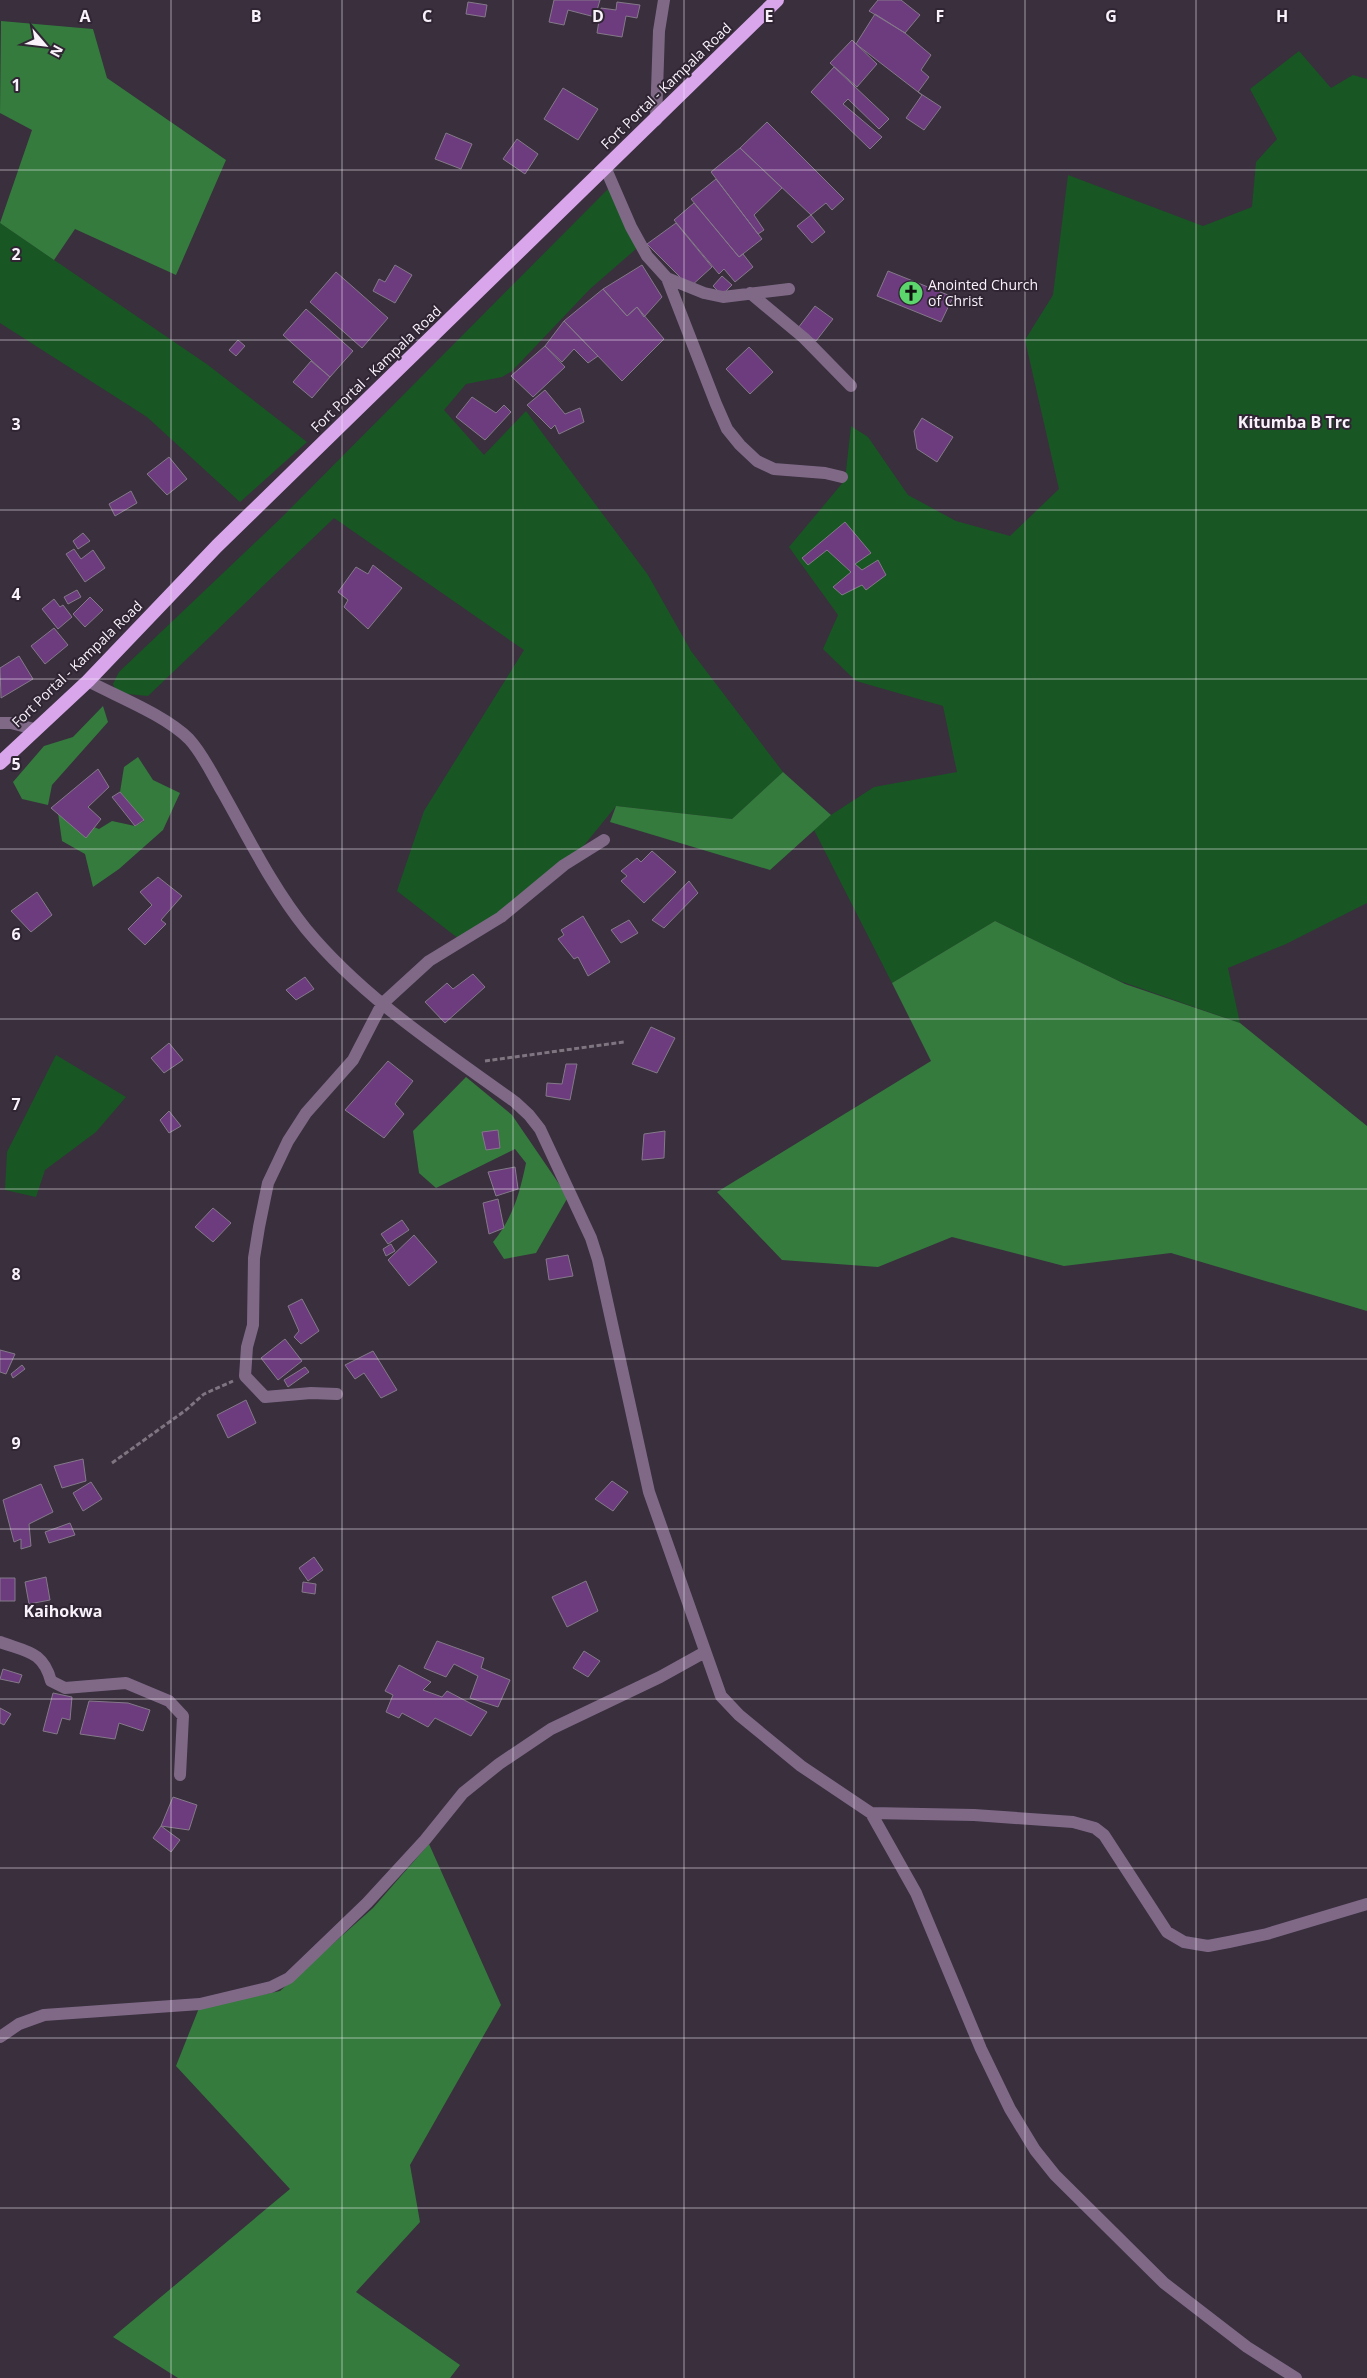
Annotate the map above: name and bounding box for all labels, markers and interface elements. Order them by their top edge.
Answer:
text: A [79,5,91,27]
text: B [251,5,261,27]
text: C [422,5,432,27]
text: D [592,5,604,27]
text: E [765,5,774,27]
text: F [936,5,944,27]
text: G [1105,5,1117,27]
text: H [1276,5,1288,27]
street label: Fort Portal - Kampala Road [596,18,735,153]
north arrow [20,20,70,70]
text: N [46,42,68,61]
text: 1 [11,74,21,96]
text: 2 [11,243,21,265]
place label: Anointed Church of Christ [928,275,1038,310]
church icon: Anointed Church of Christ [898,280,924,306]
street label: Fort Portal - Kampala Road [306,301,445,436]
district label: Kitumba B Trc [1238,411,1350,433]
text: 3 [11,413,21,435]
text: 4 [11,583,21,605]
street label: Fort Portal - Kampala Road [7,596,146,731]
text: 5 [11,753,21,775]
text: 6 [11,923,21,945]
text: 7 [11,1093,21,1115]
text: 8 [11,1263,21,1285]
text: 9 [11,1432,21,1454]
district label: Kaihokwa [24,1600,102,1622]

